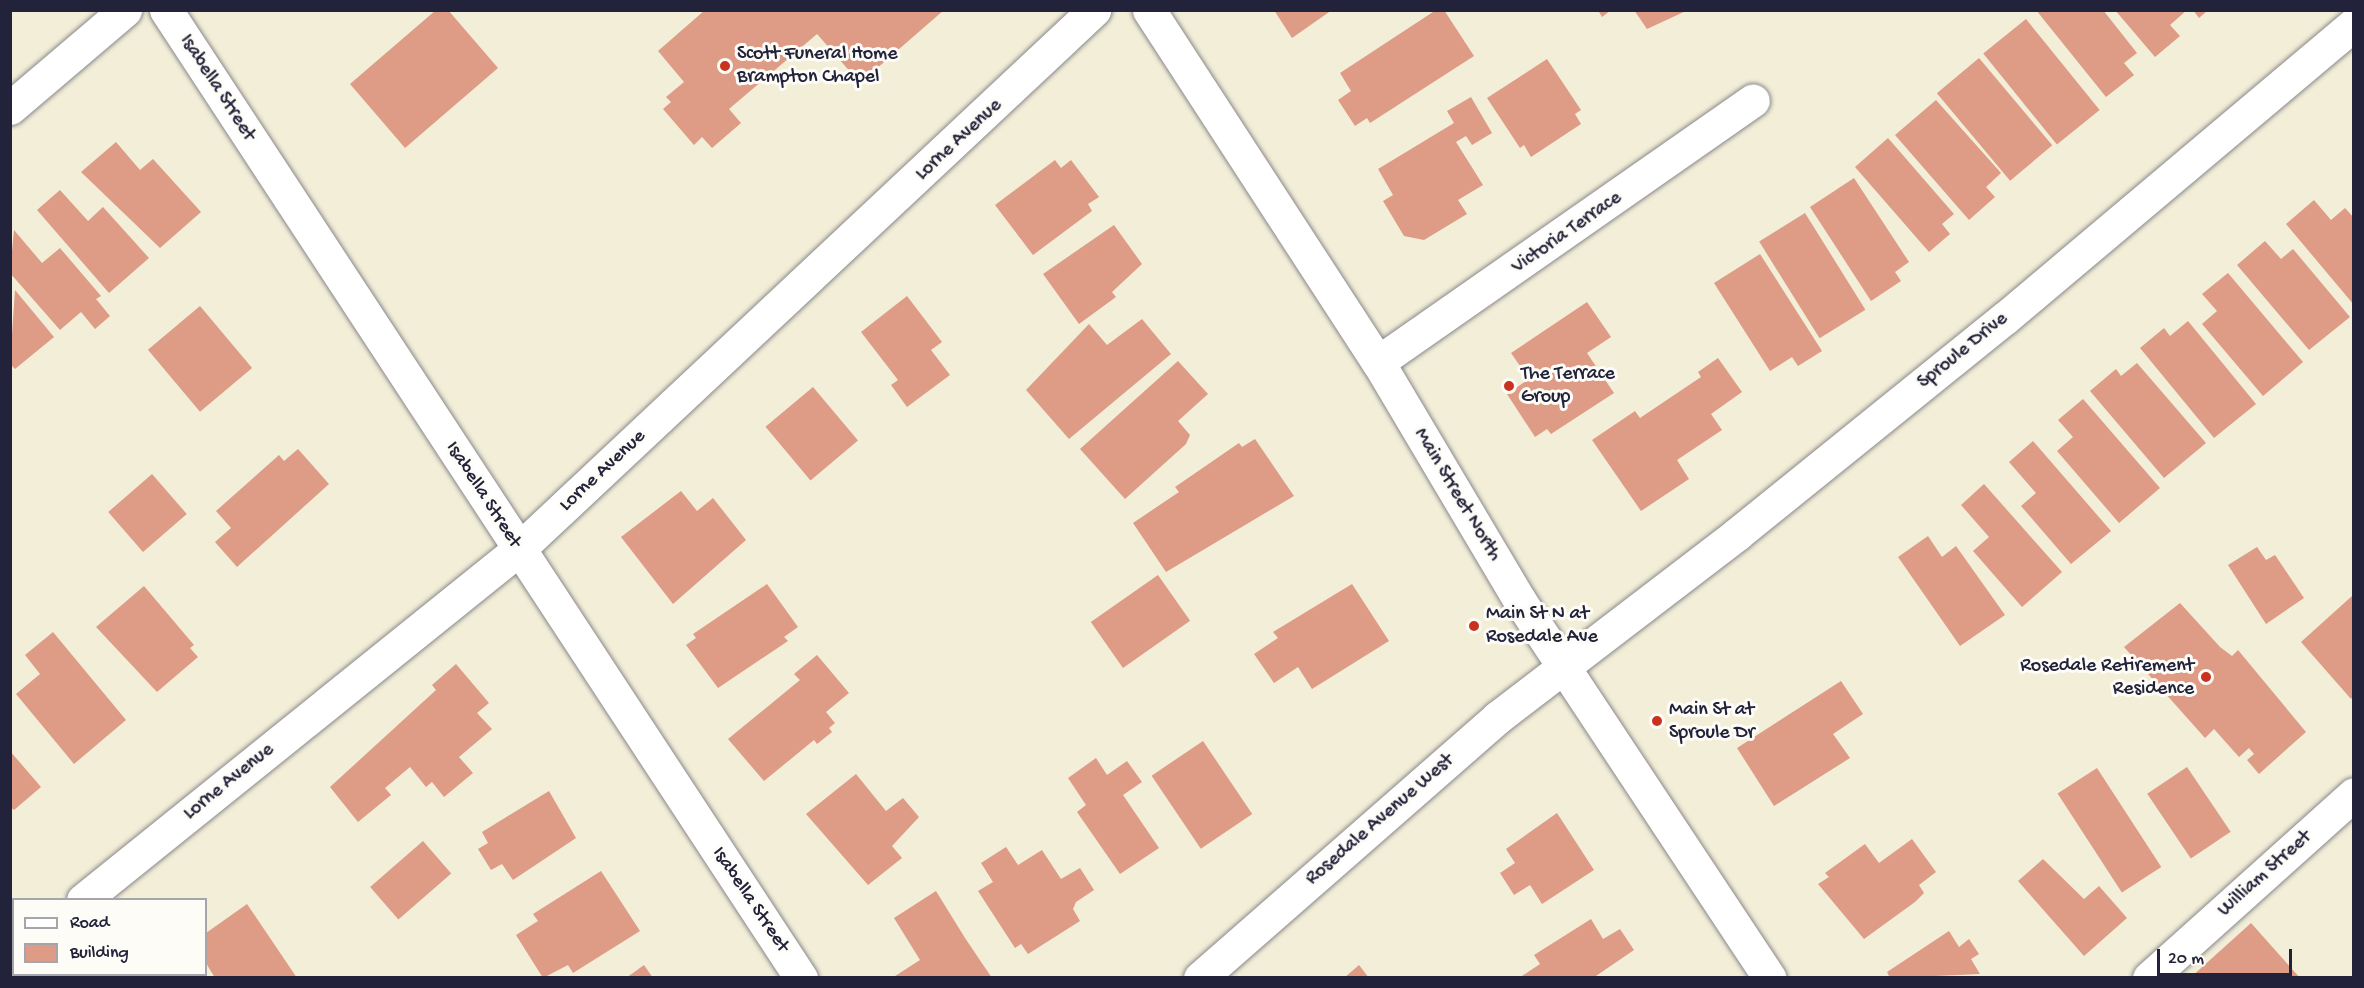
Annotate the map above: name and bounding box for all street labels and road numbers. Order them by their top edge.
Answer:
street label: Isabella Street [174,30,260,146]
street label: Lorne Avenue [911,94,1007,186]
street label: Victoria Terrace [1508,186,1626,280]
street label: Sproule Drive [1913,307,2013,395]
street label: Main Street North [1408,424,1506,566]
street label: Lorne Avenue [555,425,651,517]
street label: Isabella Street [440,437,526,553]
street label: Lorne Avenue [179,738,279,826]
street label: Rosedale Avenue West [1301,749,1459,891]
street label: William Street [2213,826,2317,922]
street label: Isabella Street [706,843,794,957]

